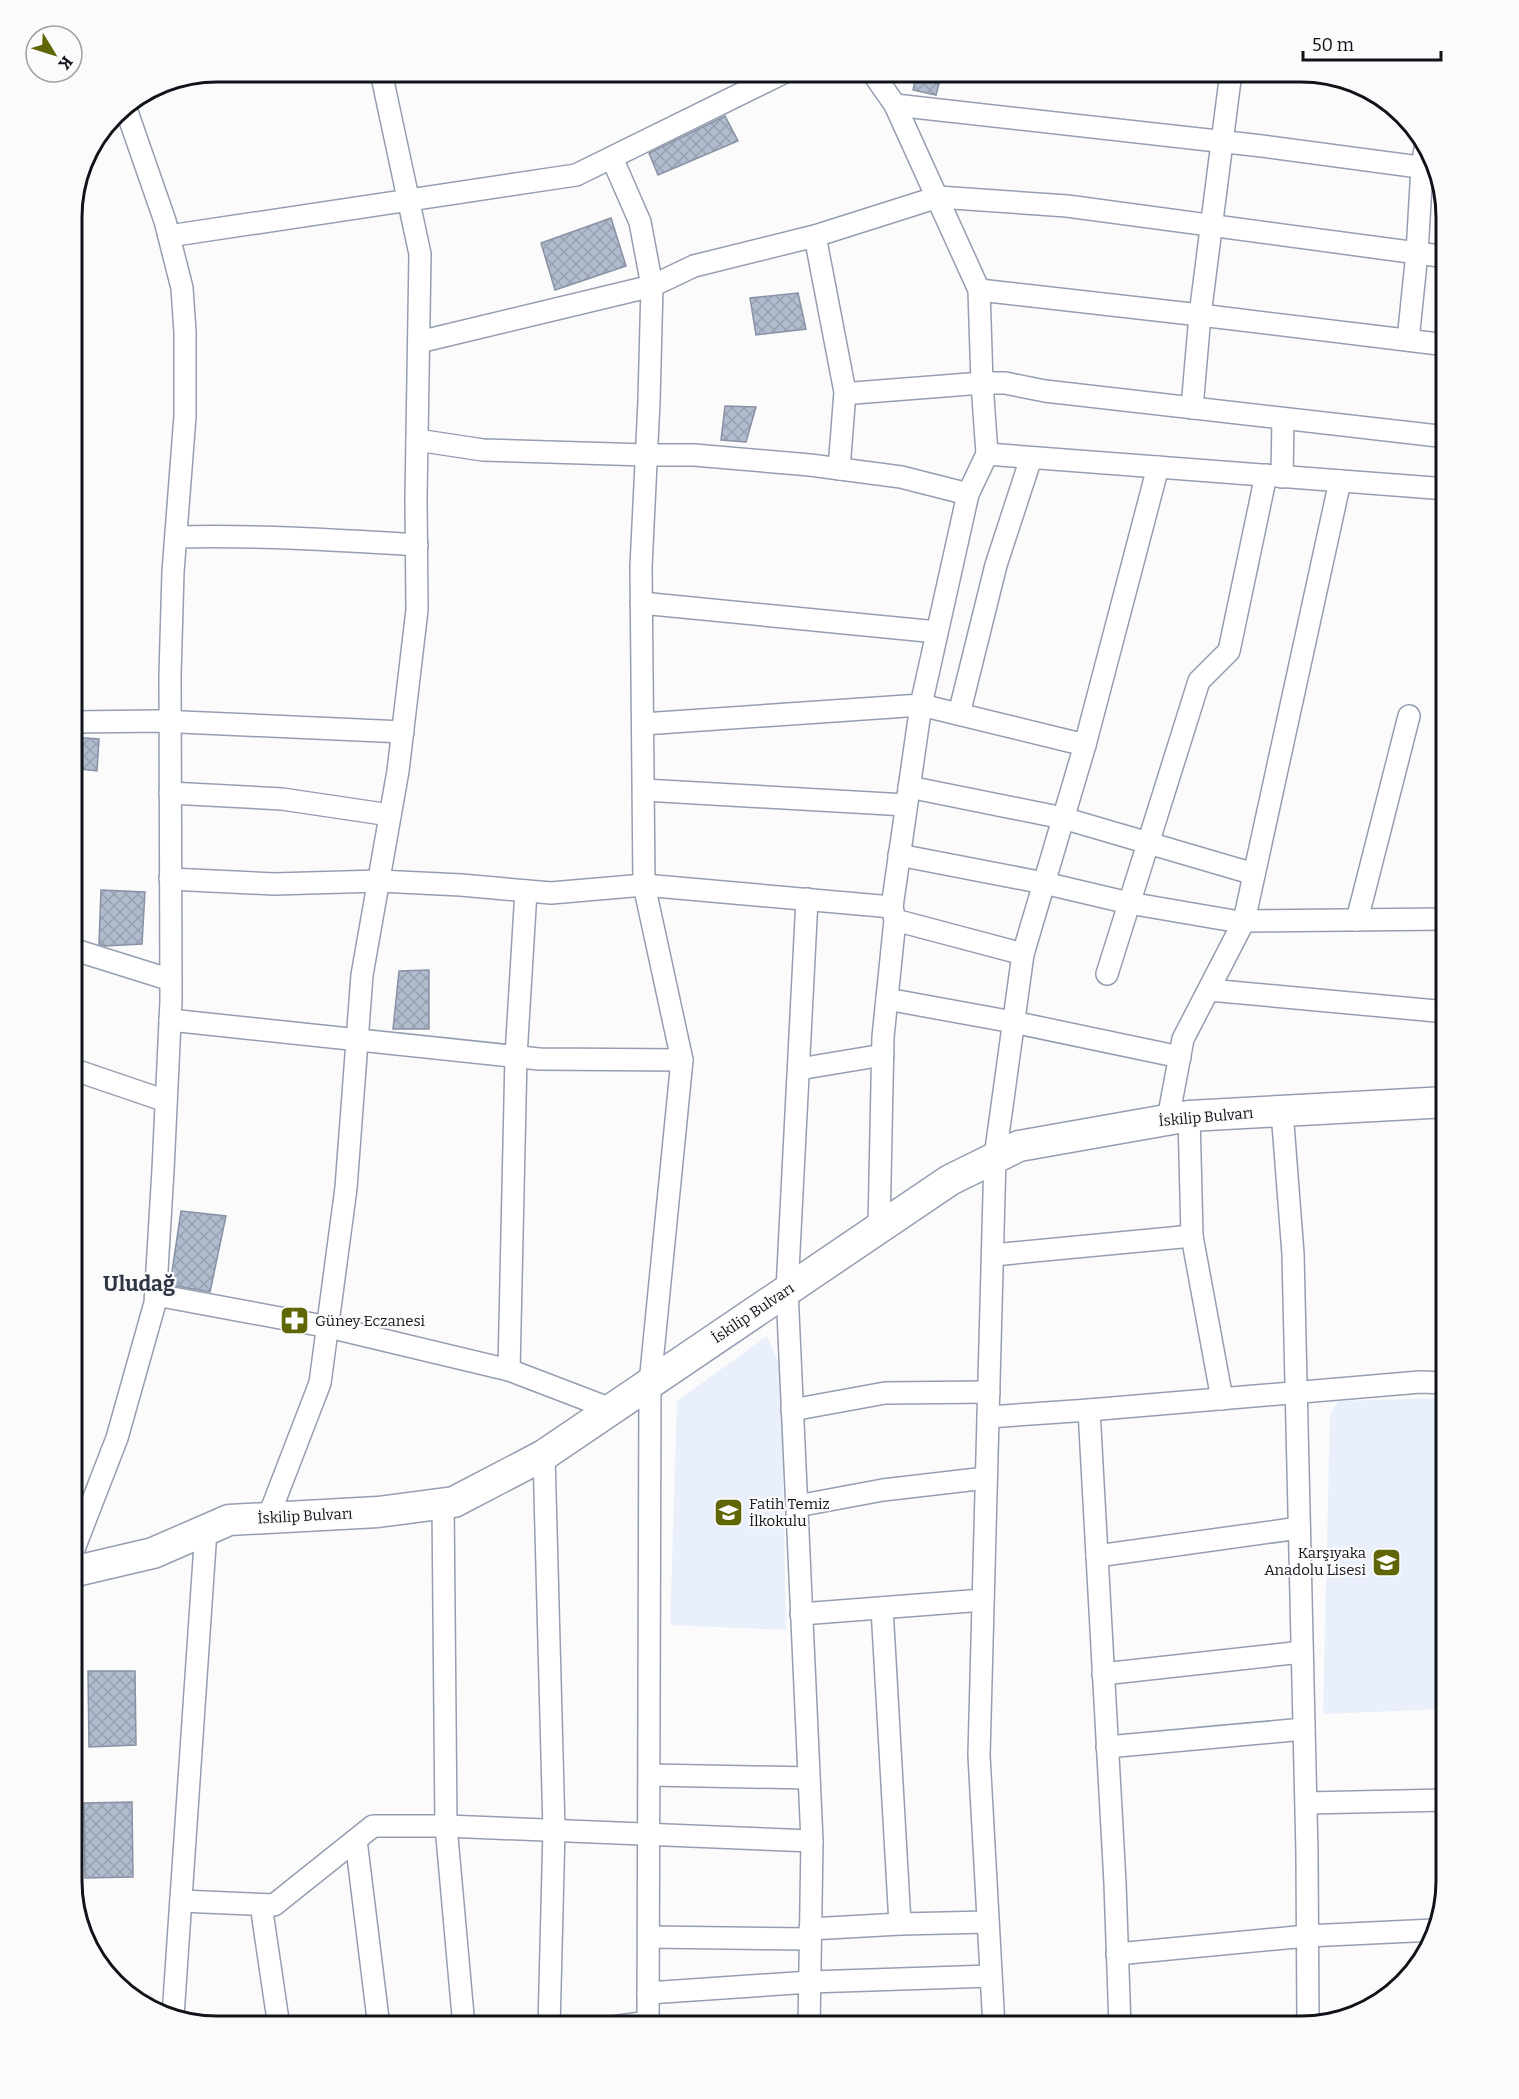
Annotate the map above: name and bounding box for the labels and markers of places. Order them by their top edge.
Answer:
pharmacy icon: Güney Eczanesi [278,1305,310,1337]
place label: Güney Eczanesi [315,1312,426,1330]
place label: Fatih Temiz İlkokulu [749,1495,830,1530]
school or university icon: Fatih Temiz İlkokulu [712,1497,744,1529]
place label: Karşıyaka Anadolu Lisesi [1264,1544,1367,1579]
school or university icon: Karşıyaka Anadolu Lisesi [1371,1546,1403,1578]

